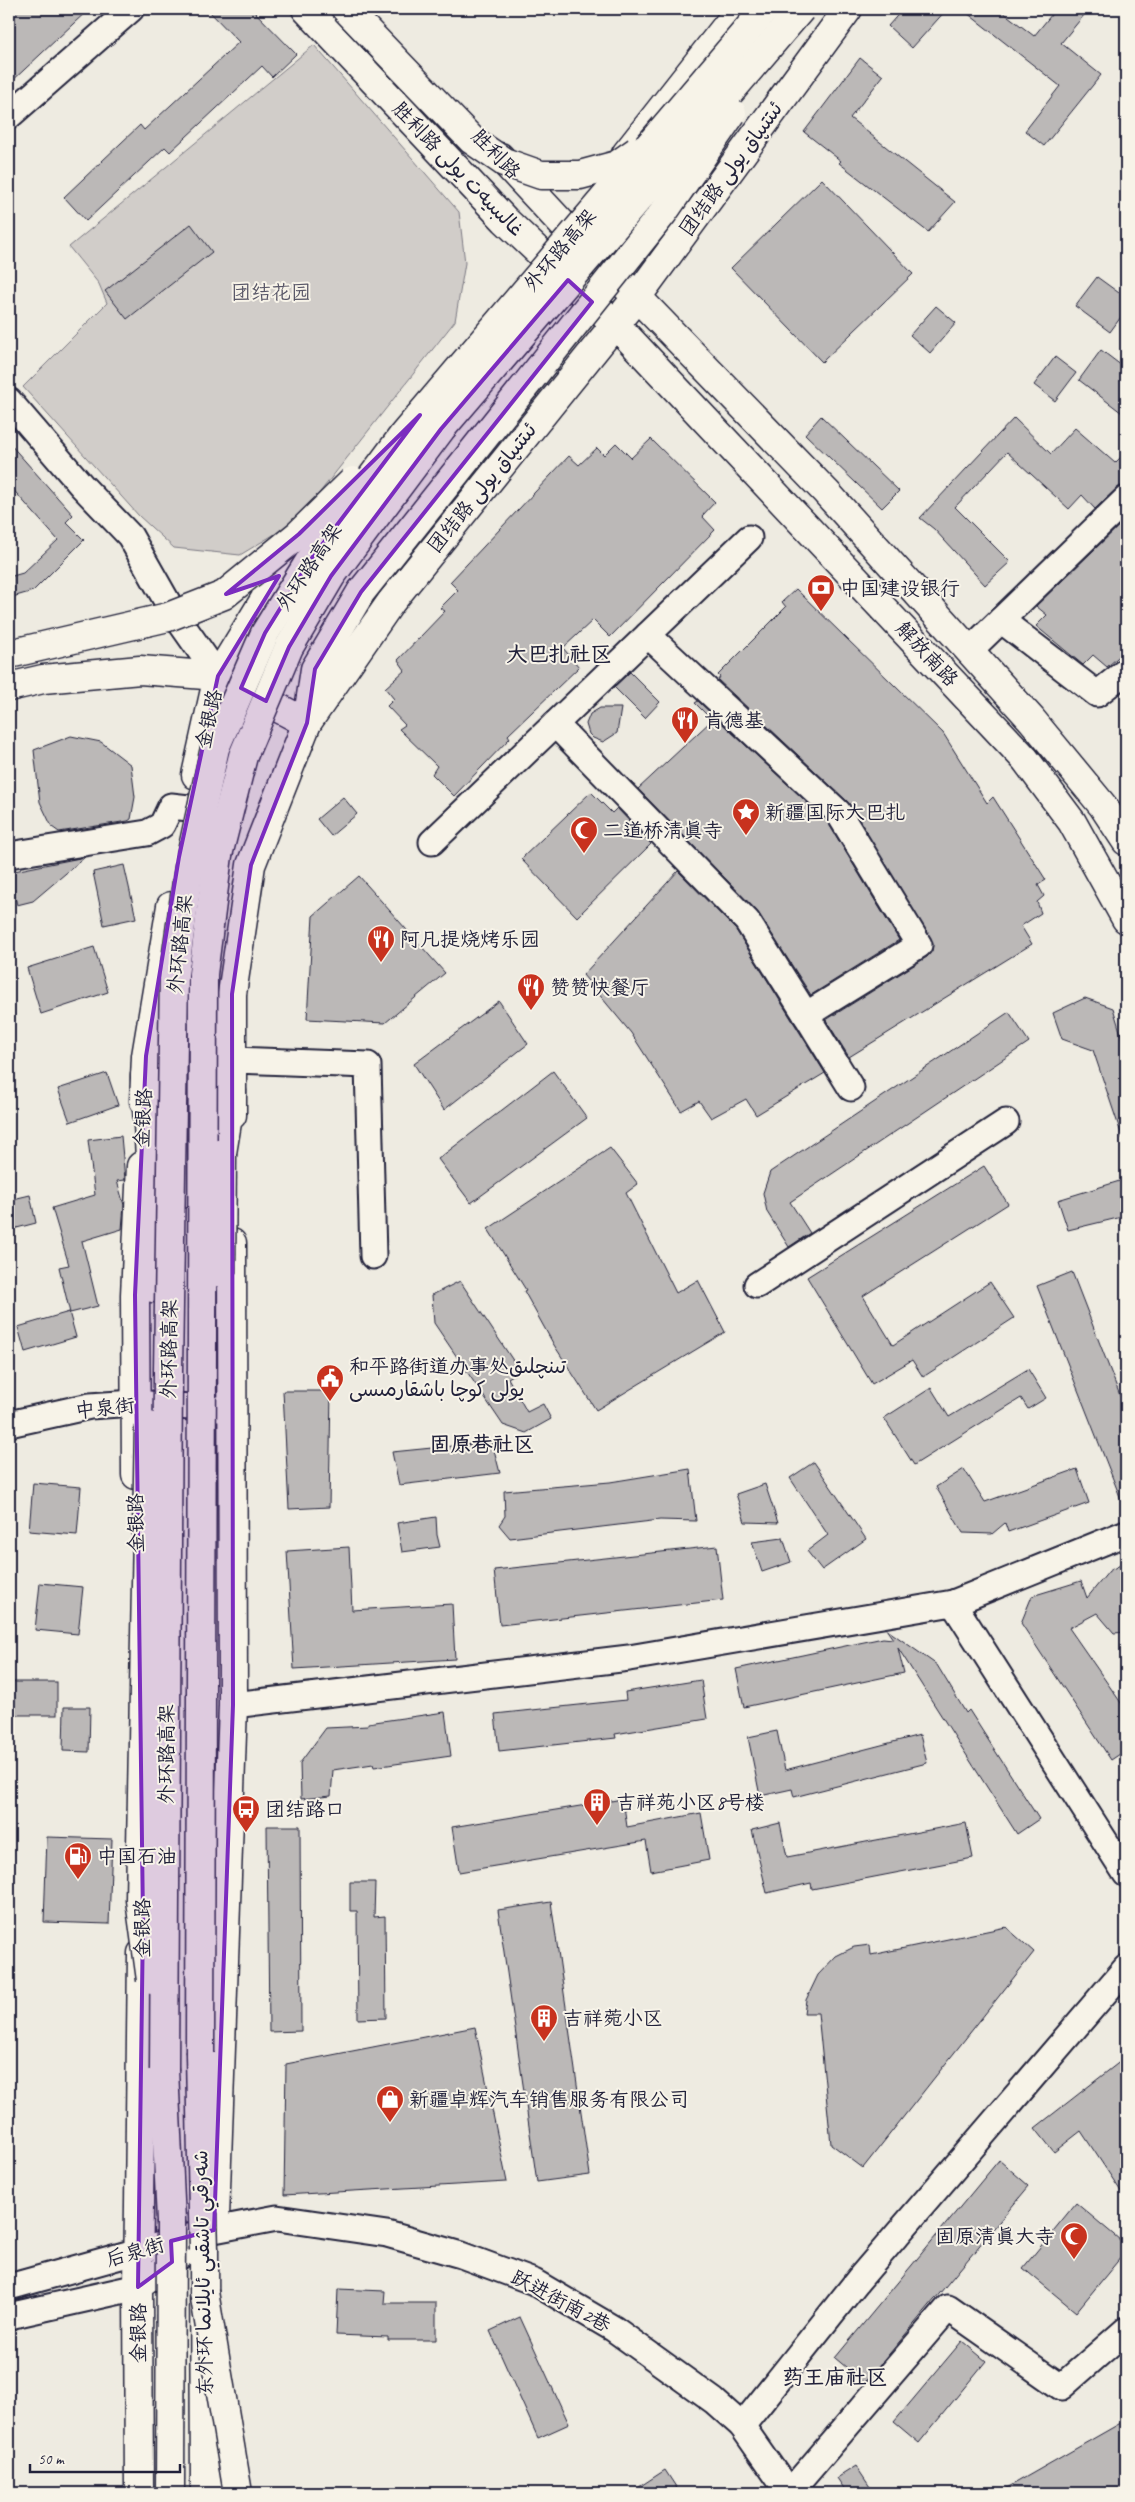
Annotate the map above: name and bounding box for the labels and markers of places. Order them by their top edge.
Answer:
bank icon: 中国建设银行 [806,573,836,612]
place label: 中国建设银行 [840,576,960,601]
restaurant icon: 肯德基 [670,705,700,744]
place label: 肯德基 [704,708,764,733]
place icon: 新疆国际大巴扎 [731,797,761,836]
place label: 新疆国际大巴扎 [765,800,905,825]
mosque icon: 二道桥清真寺 [569,815,599,854]
place label: 二道桥清真寺 [603,818,723,843]
restaurant icon: 阿凡提烧烤乐园 [366,924,396,963]
place label: 阿凡提烧烤乐园 [400,927,540,952]
restaurant icon: 赞赞快餐厅 [516,972,546,1011]
place label: 赞赞快餐厅 [550,975,650,1000]
place label: 和平路街道办事处تىنچلىق يولى كوچا باشقارمىسى [349,1354,566,1403]
public building icon: 和平路街道办事处تىنچلىق يولى كوچا باشقارمىسى [315,1363,345,1402]
building icon: 吉祥苑小区8号楼 [582,1787,612,1826]
place label: 吉祥苑小区8号楼 [616,1790,765,1815]
bus stop icon: 团结路口 [231,1794,261,1833]
place label: 团结路口 [265,1797,345,1822]
fuel station icon: 中国石油 [63,1841,93,1880]
place label: 中国石油 [97,1844,177,1869]
building icon: 吉祥菀小区 [529,2003,559,2042]
place label: 吉祥菀小区 [563,2006,663,2031]
shop icon: 新疆卓辉汽车销售服务有限公司 [375,2084,405,2123]
place label: 新疆卓辉汽车销售服务有限公司 [409,2087,689,2112]
mosque icon: 固原清真大寺 [1059,2221,1089,2260]
place label: 固原清真大寺 [935,2224,1055,2249]

